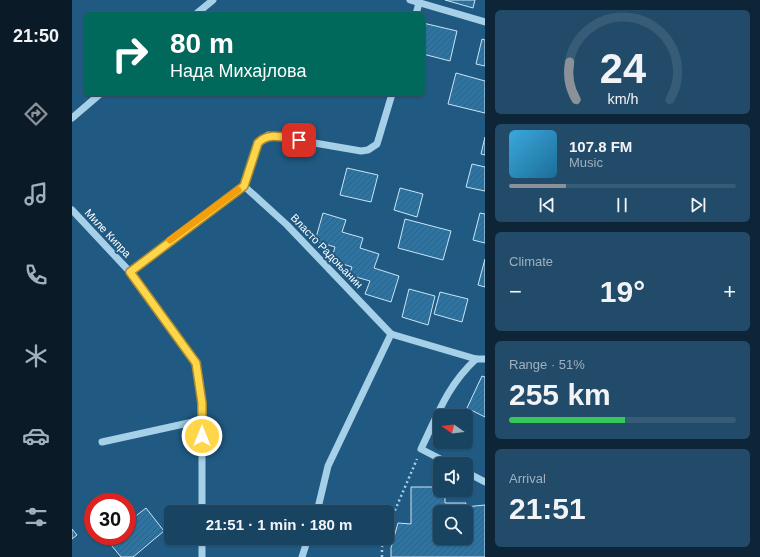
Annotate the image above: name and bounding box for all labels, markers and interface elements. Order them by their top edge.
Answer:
text: 21:50 [13,26,59,46]
icon: right [104,28,156,80]
text: 80 m [170,28,234,59]
text: 24 [599,45,646,92]
text: Нада Михајлова [170,61,306,81]
text: km/h [607,91,638,107]
icon: directions [22,100,50,128]
pin [282,123,316,157]
icon: arrive [288,129,310,151]
text: 107.8 FM [569,138,632,155]
text: Music [569,155,603,170]
icon: music [22,180,50,208]
icon: previous [536,194,558,216]
icon: pause [611,194,633,216]
icon: next [687,194,709,216]
street label: Миле Кипра [83,206,134,260]
street label: Власто Радоњанин [288,211,366,291]
text: Climate [509,254,553,269]
icon: phone [22,261,50,289]
text: 19° [600,275,645,308]
text: − [509,279,522,304]
text: + [723,279,736,304]
icon: climate [22,342,50,370]
text: Range · 51% [509,357,585,372]
text: 255 km [509,378,611,411]
north arrow [433,409,473,449]
map controls [433,409,473,545]
position arrow [181,415,223,457]
icon: car [22,422,50,450]
button: sound [433,457,473,497]
text: Arrival [509,471,546,486]
text: 21:51 [509,492,586,525]
speed limit sign: 30 [84,493,136,545]
icon: filters [22,503,50,531]
button: search [433,505,473,545]
text: 21:51 · 1 min · 180 m [206,516,352,533]

